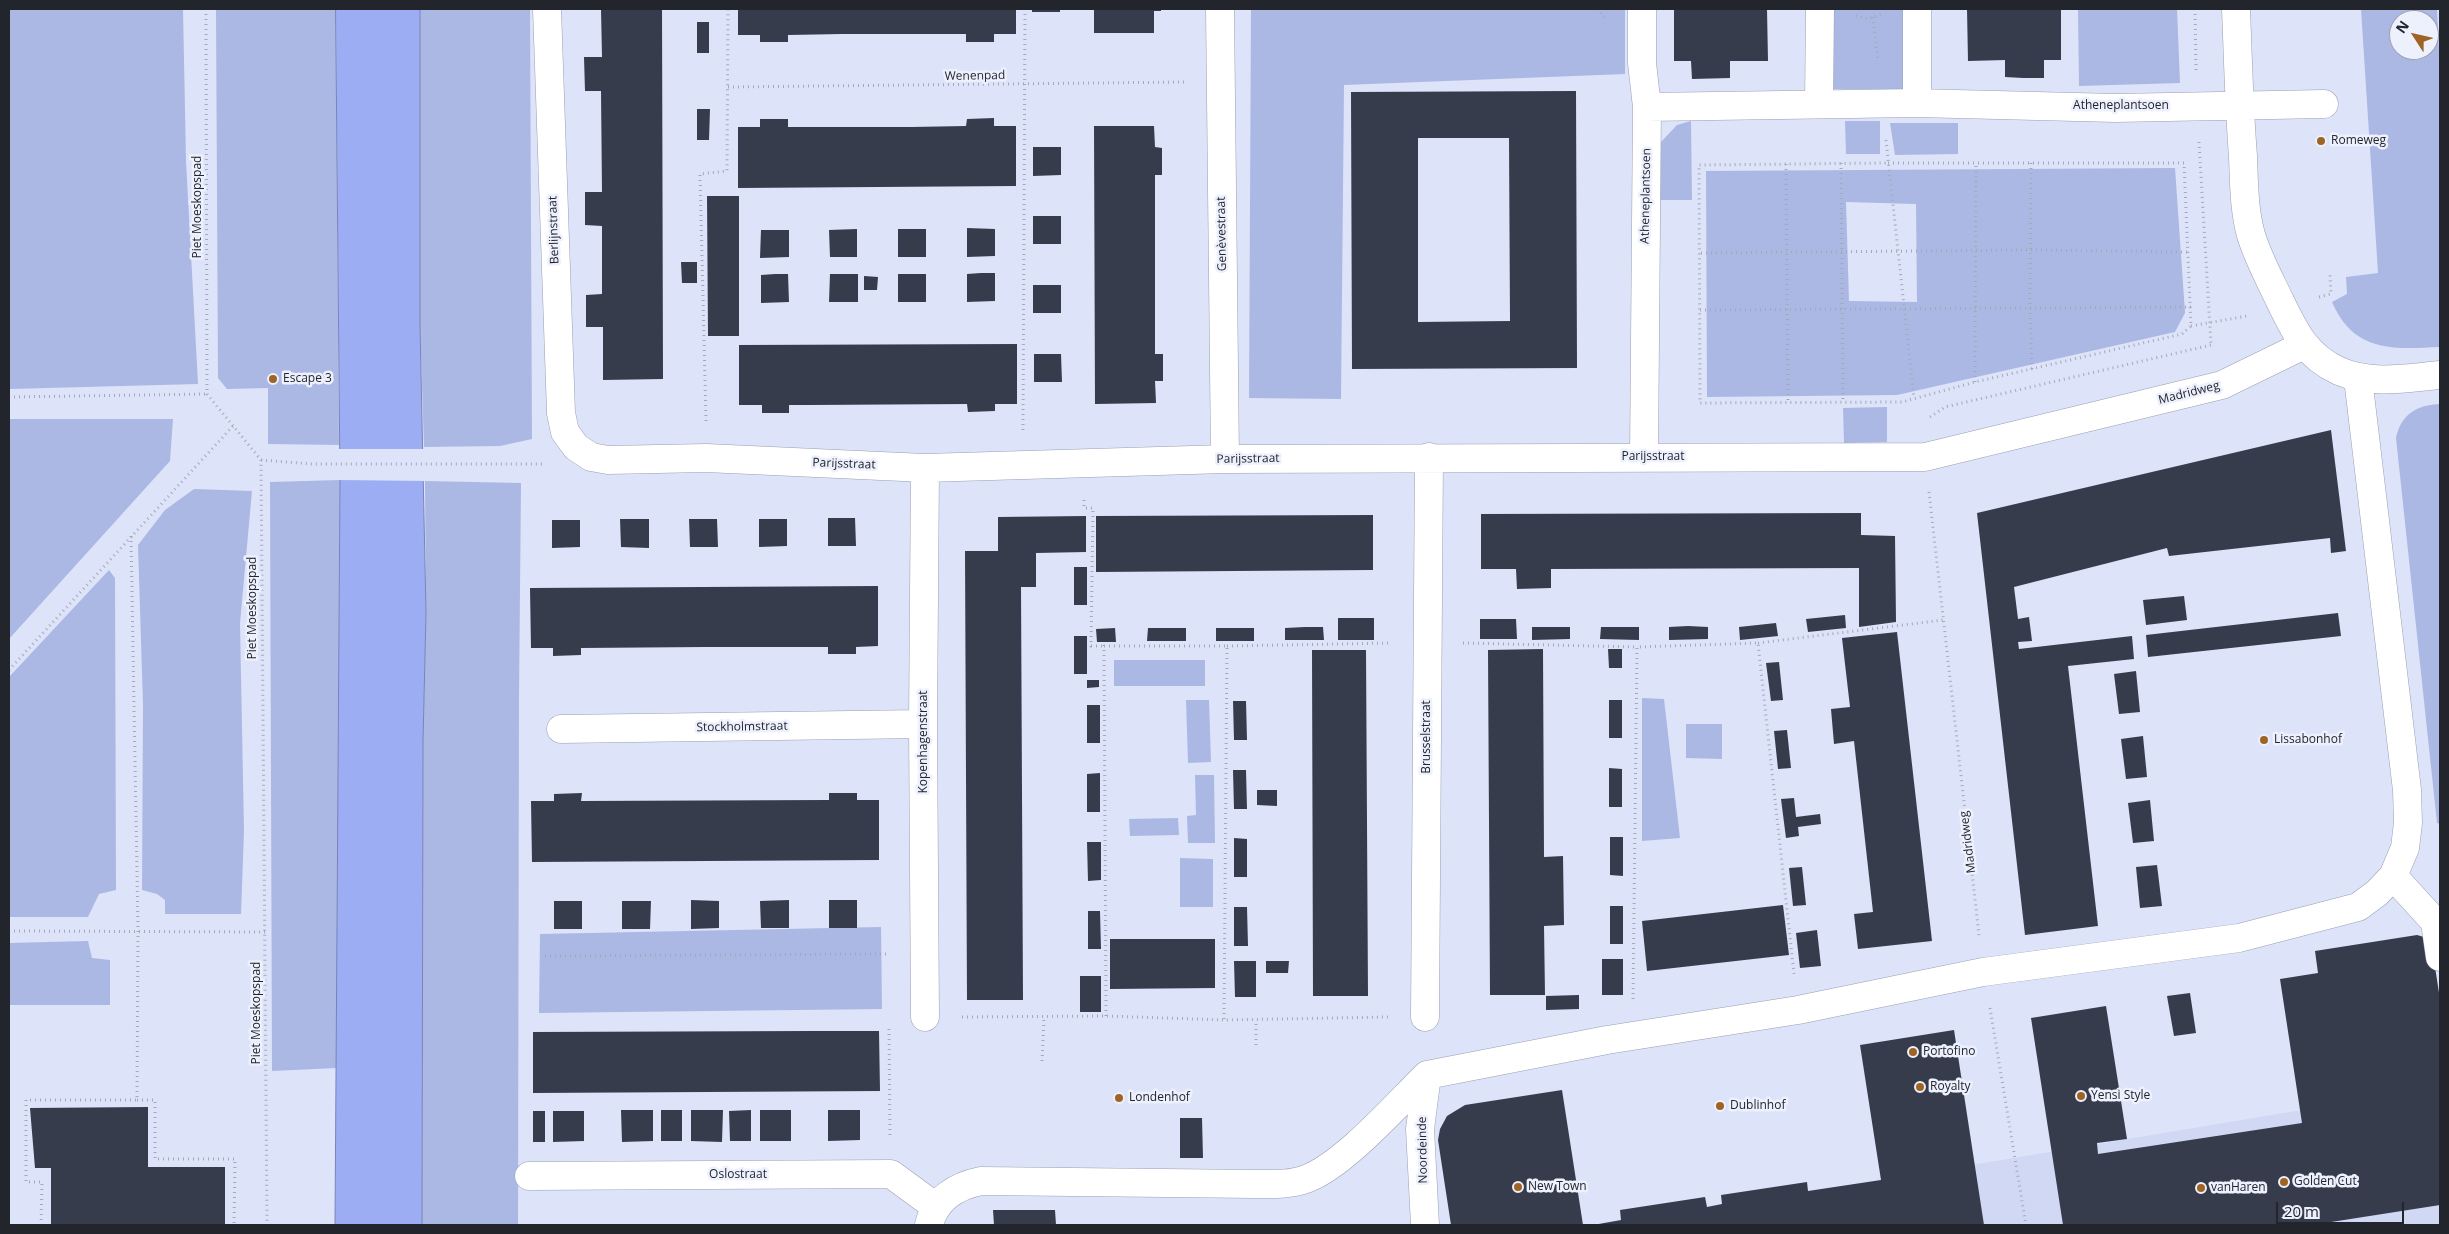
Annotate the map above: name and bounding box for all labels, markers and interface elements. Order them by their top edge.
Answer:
north arrow [2389,10,2439,60]
text: N [2391,17,2413,37]
street label: Wenenpad [945,68,1005,84]
street label: Atheneplantsoen [2073,99,2169,113]
place label: Romeweg [2331,134,2386,148]
marker: Romeweg [2315,135,2327,147]
street label: Atheneplantsoen [1638,148,1654,244]
street label: Piet Moeskopspad [191,156,205,258]
street label: Berlijnstraat [546,196,562,264]
street label: Genèvestraat [1214,196,1230,272]
place label: Escape 3 [283,372,332,386]
marker: Escape 3 [267,373,279,385]
street label: Madridweg [2157,378,2221,408]
street label: Parijsstraat [1621,450,1685,464]
street label: Parijsstraat [1216,451,1280,467]
street label: Parijsstraat [812,456,876,472]
street label: Piet Moeskopspad [246,557,260,659]
street label: Kopenhagenstraat [917,690,931,794]
street label: Brusselstraat [1420,700,1434,774]
street label: Stockholmstraat [696,719,788,735]
place label: Lissabonhof [2274,733,2342,747]
marker: Lissabonhof [2258,734,2270,746]
street label: Madridweg [1957,810,1979,874]
street label: Piet Moeskopspad [250,962,264,1064]
place label: Portofino [1923,1045,1975,1059]
marker: Portofino [1907,1046,1919,1058]
place label: Royalty [1930,1080,1971,1094]
marker: Royalty [1914,1081,1926,1093]
place label: Yensi Style [2091,1089,2150,1103]
marker: Yensi Style [2075,1090,2087,1102]
place label: Londenhof [1129,1091,1190,1105]
marker: Londenhof [1113,1092,1125,1104]
place label: Dublinhof [1730,1099,1785,1113]
marker: Dublinhof [1714,1100,1726,1112]
street label: Noordeinde [1415,1116,1431,1184]
street label: Oslostraat [709,1168,767,1182]
place label: Golden Cut [2294,1175,2357,1189]
marker: Golden Cut [2278,1176,2290,1188]
place label: New Town [1528,1180,1587,1194]
marker: New Town [1512,1181,1524,1193]
place label: vanHaren [2211,1181,2266,1195]
marker: vanHaren [2195,1182,2207,1194]
scale bar [2279,1192,2406,1224]
text: 20 m [2284,1201,2319,1221]

